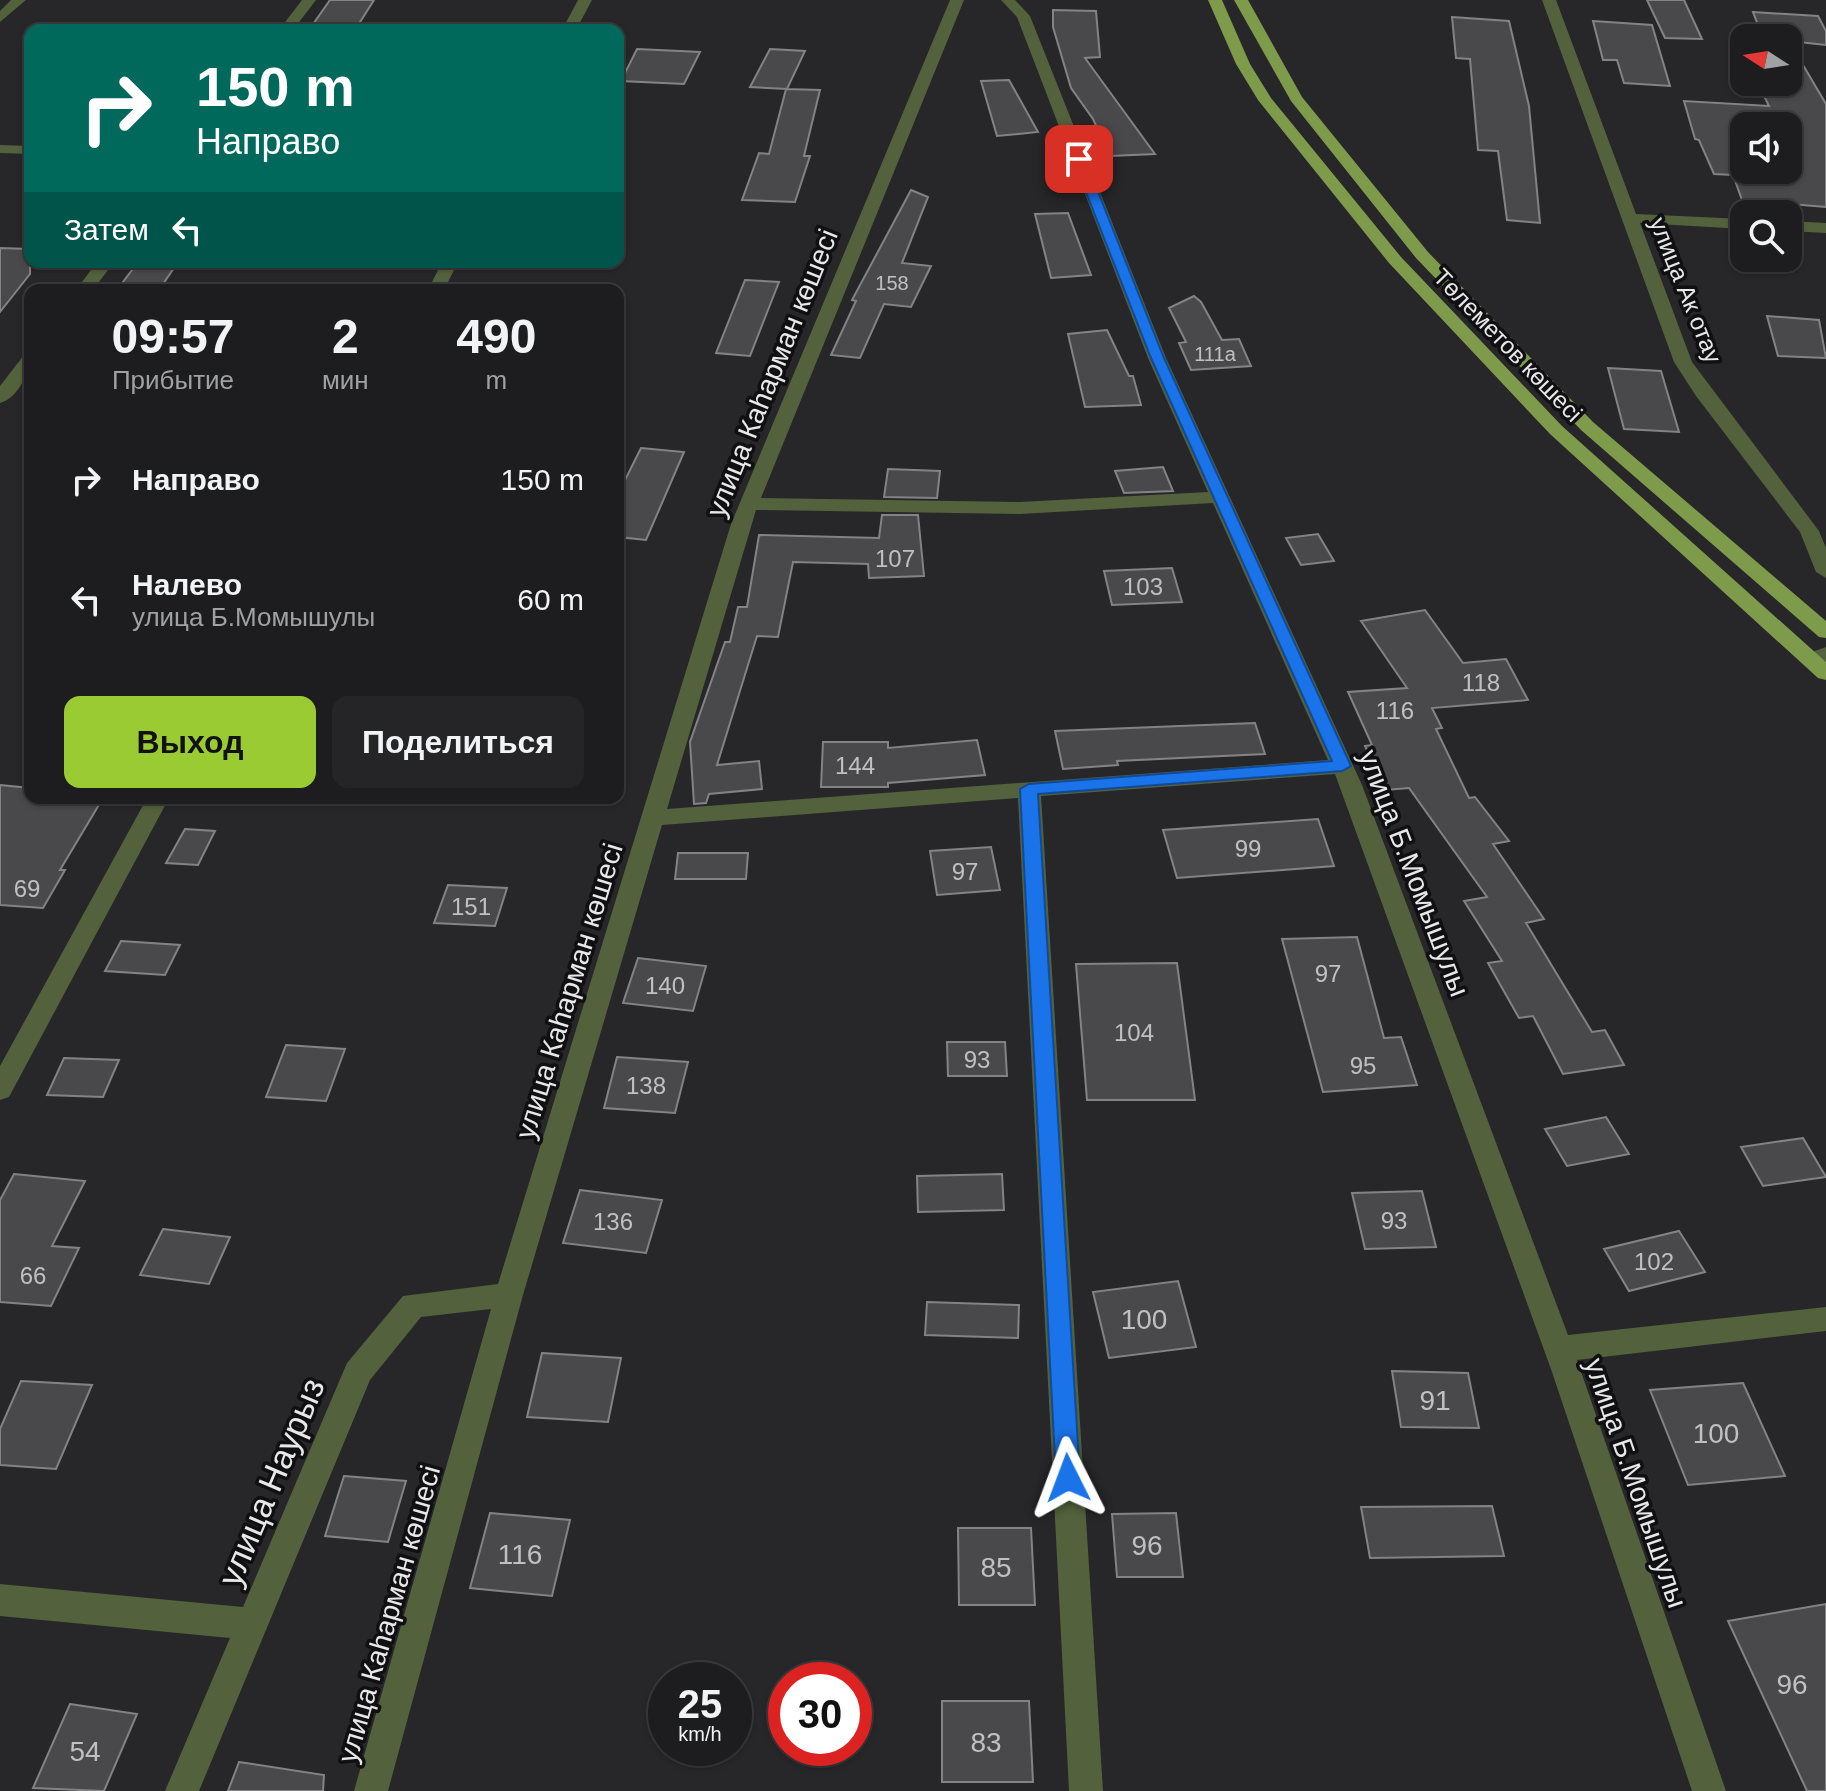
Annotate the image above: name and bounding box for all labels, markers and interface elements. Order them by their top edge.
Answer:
north arrow [1730,24,1802,96]
map controls [1730,24,1802,272]
text: 150 m [196,55,355,118]
icon: right [64,56,168,160]
button: sound [1730,112,1802,184]
text: Направо [196,121,340,162]
pin [1045,125,1113,193]
icon: arrive [1057,137,1101,181]
button: search [1730,200,1802,272]
icon: left [165,208,209,252]
text: Затем [64,213,149,246]
street label: улица Ак отау [1645,213,1727,367]
street label: улица Каһарман көшесі [700,225,844,521]
street label: Төлеметов көшесі [1428,263,1588,427]
house number: 158 [875,272,909,294]
text: 09:57 [112,310,234,363]
text: 2 [332,310,359,363]
text: 490 [456,310,536,363]
house number: 111а [1194,343,1237,365]
text: Прибытие [112,365,234,395]
text: мин [322,365,369,395]
text: m [486,365,507,395]
icon: right [64,458,108,502]
text: Направо [132,463,260,496]
text: 150 m [501,463,584,496]
house number: 107 [875,545,915,572]
text: Налево [132,568,242,601]
house number: 103 [1123,573,1163,600]
icon: left [64,578,108,622]
text: 60 m [517,583,584,616]
text: улица Б.Момышулы [132,602,375,632]
house number: 118 [1462,669,1500,696]
button: Выход [64,696,316,788]
button: Поделиться [332,696,584,788]
house number: 116 [1376,697,1414,724]
street label: улица Б.Момышулы [1353,745,1475,1001]
house number: 144 [835,752,875,779]
house number: 99 [1235,835,1261,862]
street label: улица Каһарман көшесі [509,839,629,1143]
house number: 97 [952,858,978,885]
house number: 69 [14,875,40,902]
house number: 151 [451,893,491,920]
house number: 97 [1315,960,1341,987]
house number: 140 [645,972,685,999]
house number: 104 [1114,1019,1154,1046]
house number: 93 [964,1046,990,1073]
house number: 95 [1350,1052,1376,1079]
house number: 138 [626,1072,666,1099]
house number: 93 [1381,1207,1407,1234]
house number: 136 [593,1208,633,1235]
house number: 102 [1634,1248,1674,1275]
house number: 66 [20,1262,46,1289]
house number: 100 [1121,1304,1167,1335]
street label: улица Б.Момышулы [1579,1354,1693,1612]
street label: улица Наурыз [210,1373,332,1591]
house number: 91 [1419,1385,1451,1416]
house number: 100 [1693,1418,1739,1449]
position arrow [1026,1436,1110,1520]
street label: улица Каһарман көшесі [332,1462,446,1766]
house number: 96 [1131,1530,1163,1561]
house number: 116 [498,1539,542,1570]
house number: 85 [980,1552,1012,1583]
speed limit sign: 30 [768,1662,872,1766]
house number: 96 [1776,1669,1808,1700]
text: 25 [678,1682,722,1726]
text: km/h [678,1723,722,1745]
house number: 83 [970,1727,1002,1758]
house number: 54 [69,1736,101,1767]

